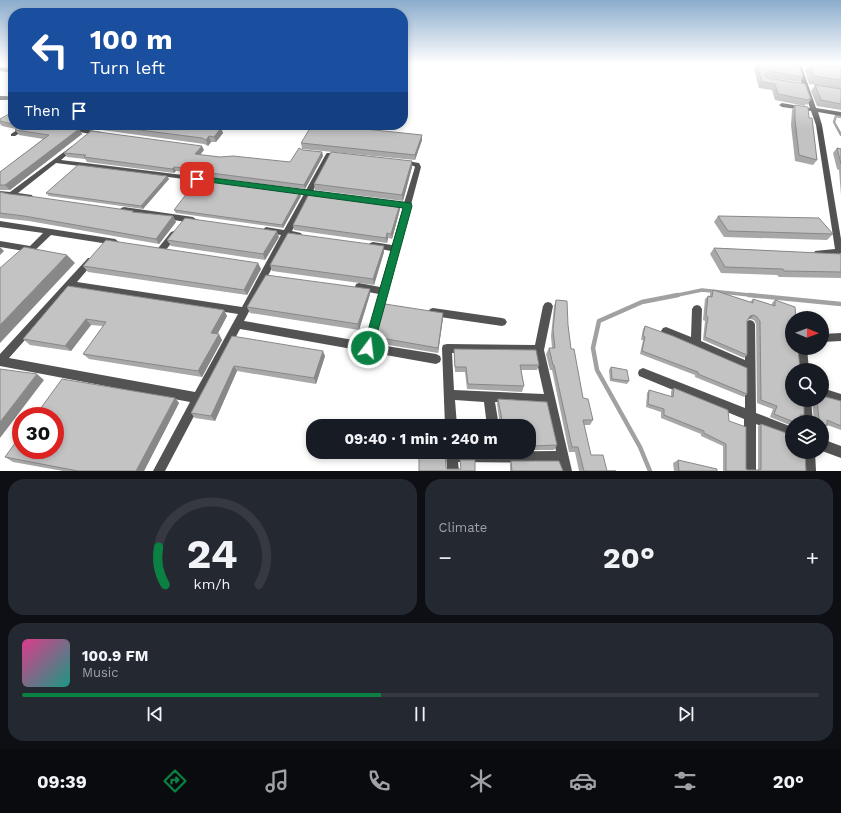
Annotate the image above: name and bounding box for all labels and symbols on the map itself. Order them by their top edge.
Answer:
pin [180,162,214,196]
north arrow [785,311,829,355]
position arrow [347,327,389,369]
speed limit sign: 30 [12,407,64,459]

